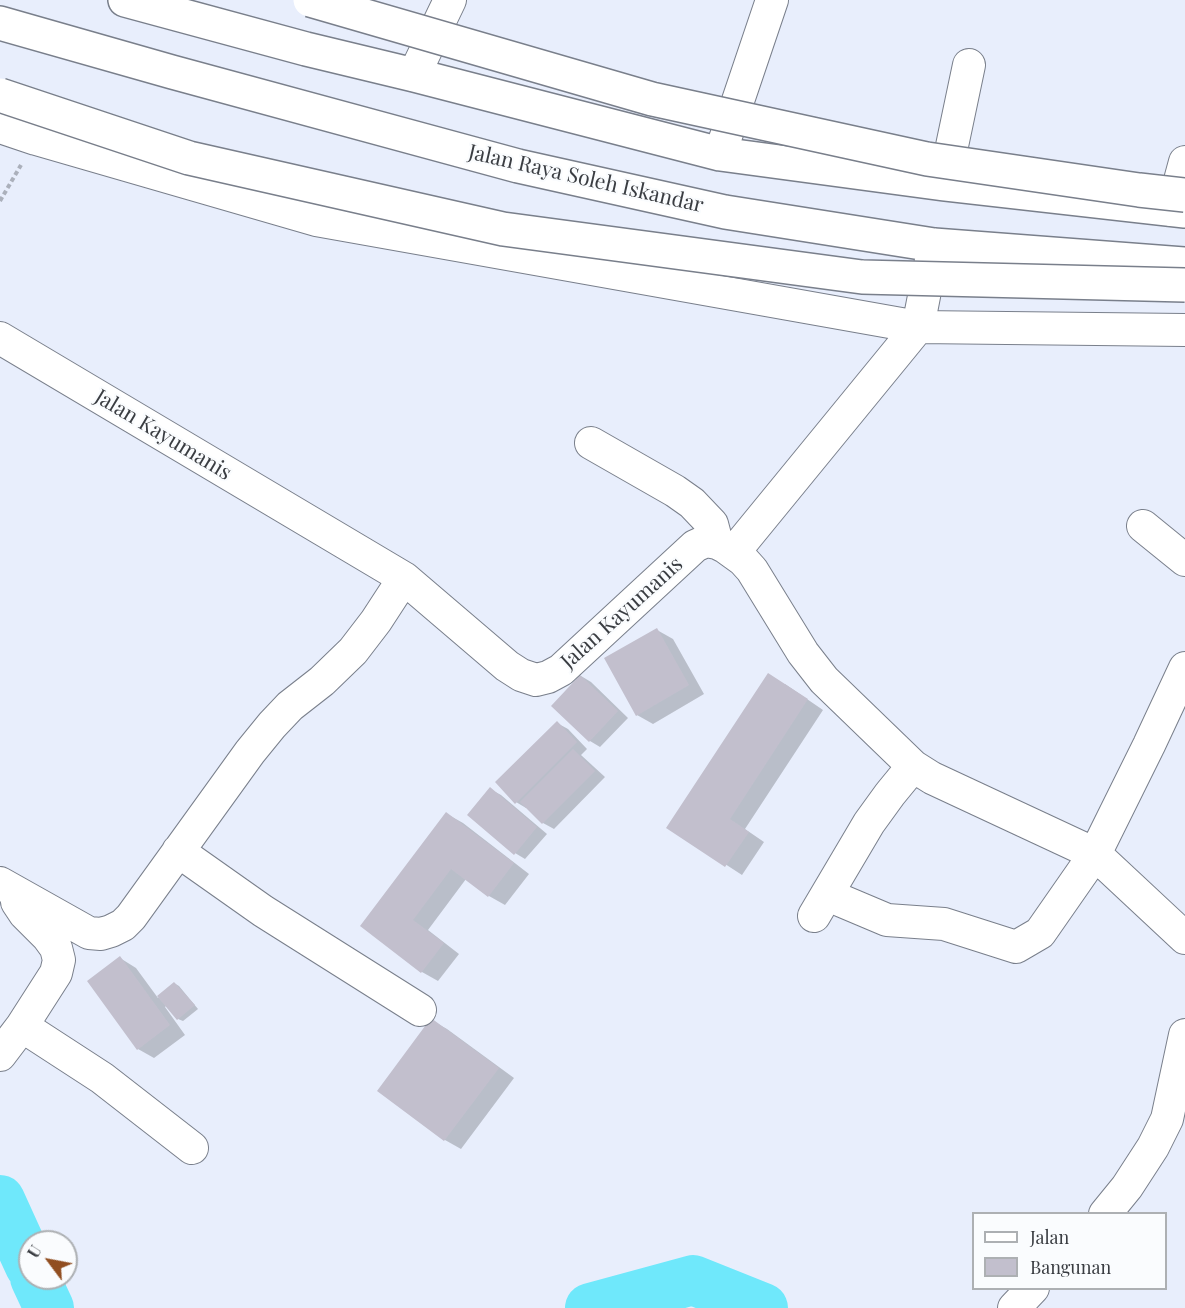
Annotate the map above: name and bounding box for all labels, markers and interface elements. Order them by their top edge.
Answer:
street label: Jalan Raya Soleh Iskandar [466,140,706,218]
street label: Jalan Kayumanis [90,384,236,486]
street label: Jalan Kayumanis [556,552,688,674]
legend [972,1212,1167,1290]
text: Jalan [1030,1225,1069,1249]
north arrow [18,1230,78,1290]
text: U [22,1241,46,1261]
text: Bangunan [1030,1255,1111,1279]

